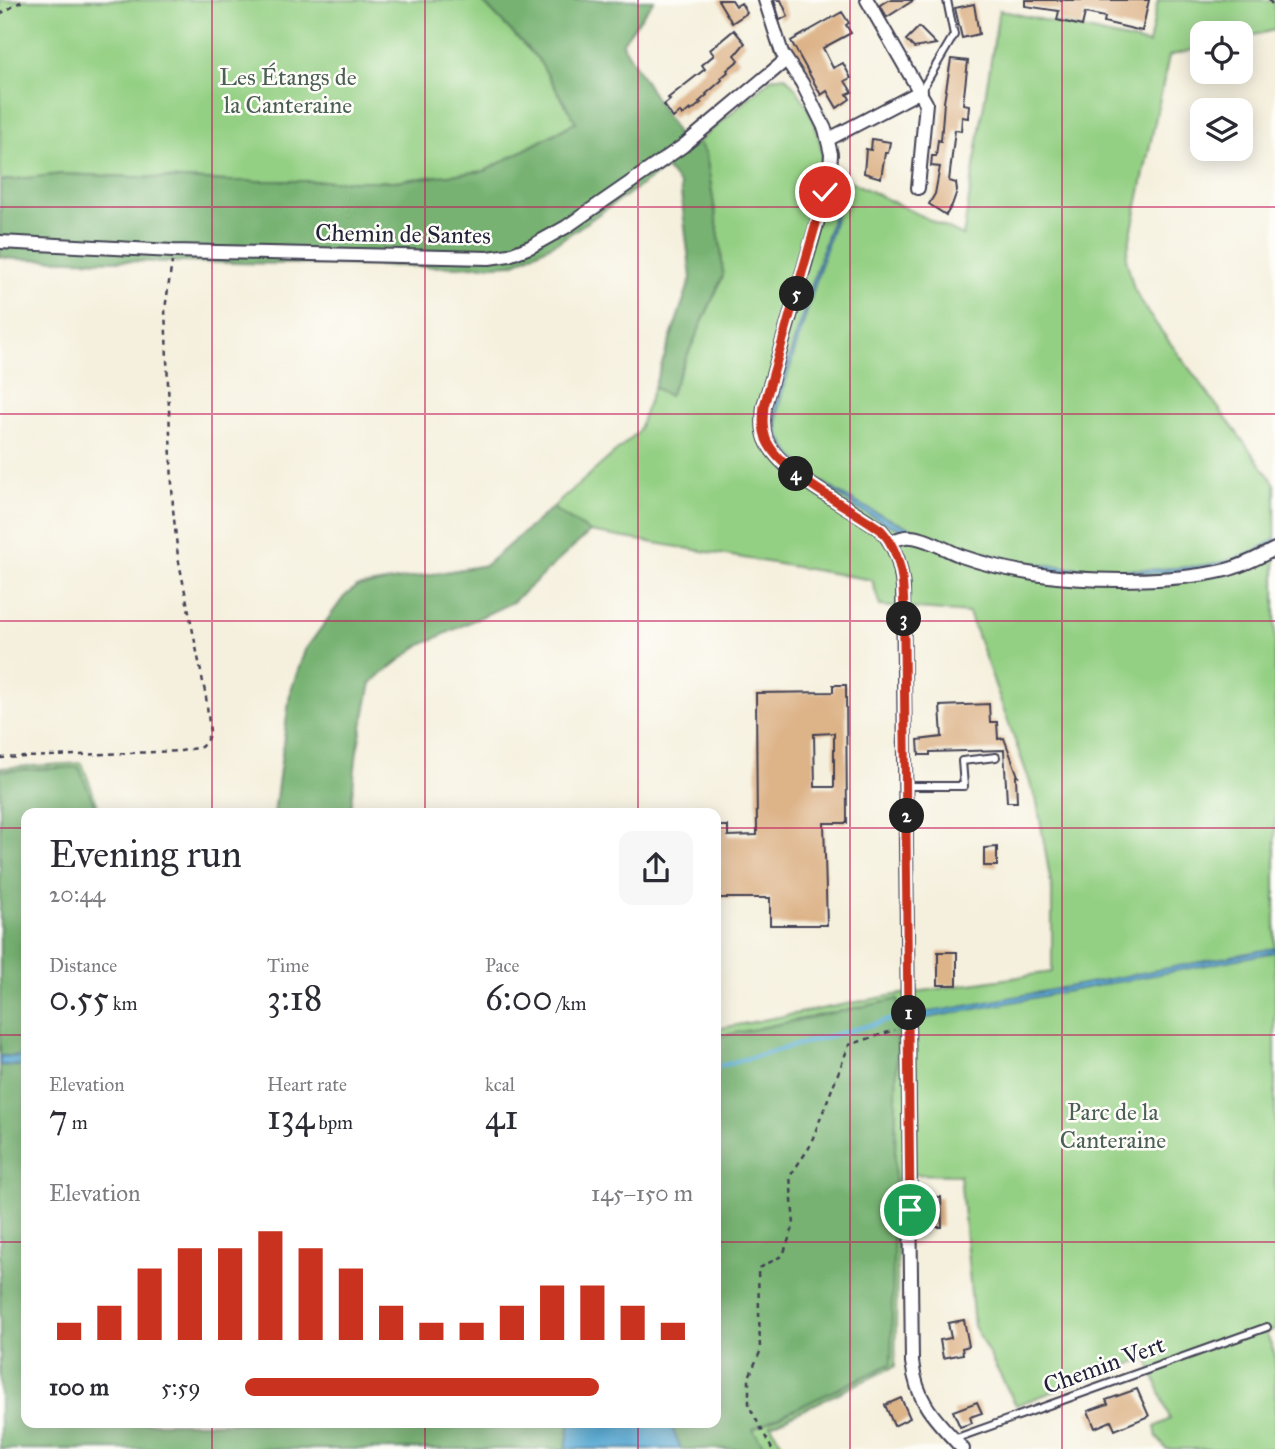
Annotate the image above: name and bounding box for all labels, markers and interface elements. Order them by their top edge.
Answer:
map controls [1190,21,1253,161]
button: locate [1190,21,1253,84]
park label: Les Étangs de la Canteraine [219,62,357,120]
button: layers [1190,98,1253,161]
pin [795,162,855,222]
icon: check [806,173,844,211]
street label: Chemin de Santes [315,217,491,251]
pin: 5 [780,276,814,312]
text: 5 [792,282,801,305]
pin: 4 [778,456,814,491]
text: 4 [790,462,801,485]
pin: 3 [886,602,922,636]
text: 3 [900,607,907,630]
pin: 2 [890,798,925,834]
text: 2 [902,804,911,827]
text: Evening run [49,831,242,877]
button: share [619,831,693,905]
text: 20:44 [49,880,105,908]
text: Distance [49,954,117,977]
text: Time [267,954,309,977]
text: Pace [485,954,519,977]
text: 0.55 [49,977,109,1020]
text: 3:18 [267,977,322,1020]
text: 6:00 [485,977,553,1020]
text: km [109,992,138,1015]
text: /km [553,992,587,1015]
pin: 1 [892,996,926,1030]
text: 1 [905,1001,912,1024]
text: Elevation [49,1073,124,1096]
text: Heart rate [267,1073,347,1096]
text: kcal [485,1073,515,1096]
text: 7 [49,1096,68,1139]
text: 134 [267,1096,314,1139]
text: 41 [485,1096,518,1139]
park label: Parc de la Canteraine [1060,1097,1166,1155]
text: m [68,1111,88,1134]
text: bpm [314,1111,353,1134]
text: Elevation [49,1179,140,1207]
text: 145–150 m [591,1179,693,1207]
pin [880,1180,940,1240]
icon: arrive [891,1191,929,1229]
street label: Chemin Vert [1039,1329,1169,1401]
text: 100 m [49,1373,109,1401]
text: 5:59 [161,1373,201,1401]

